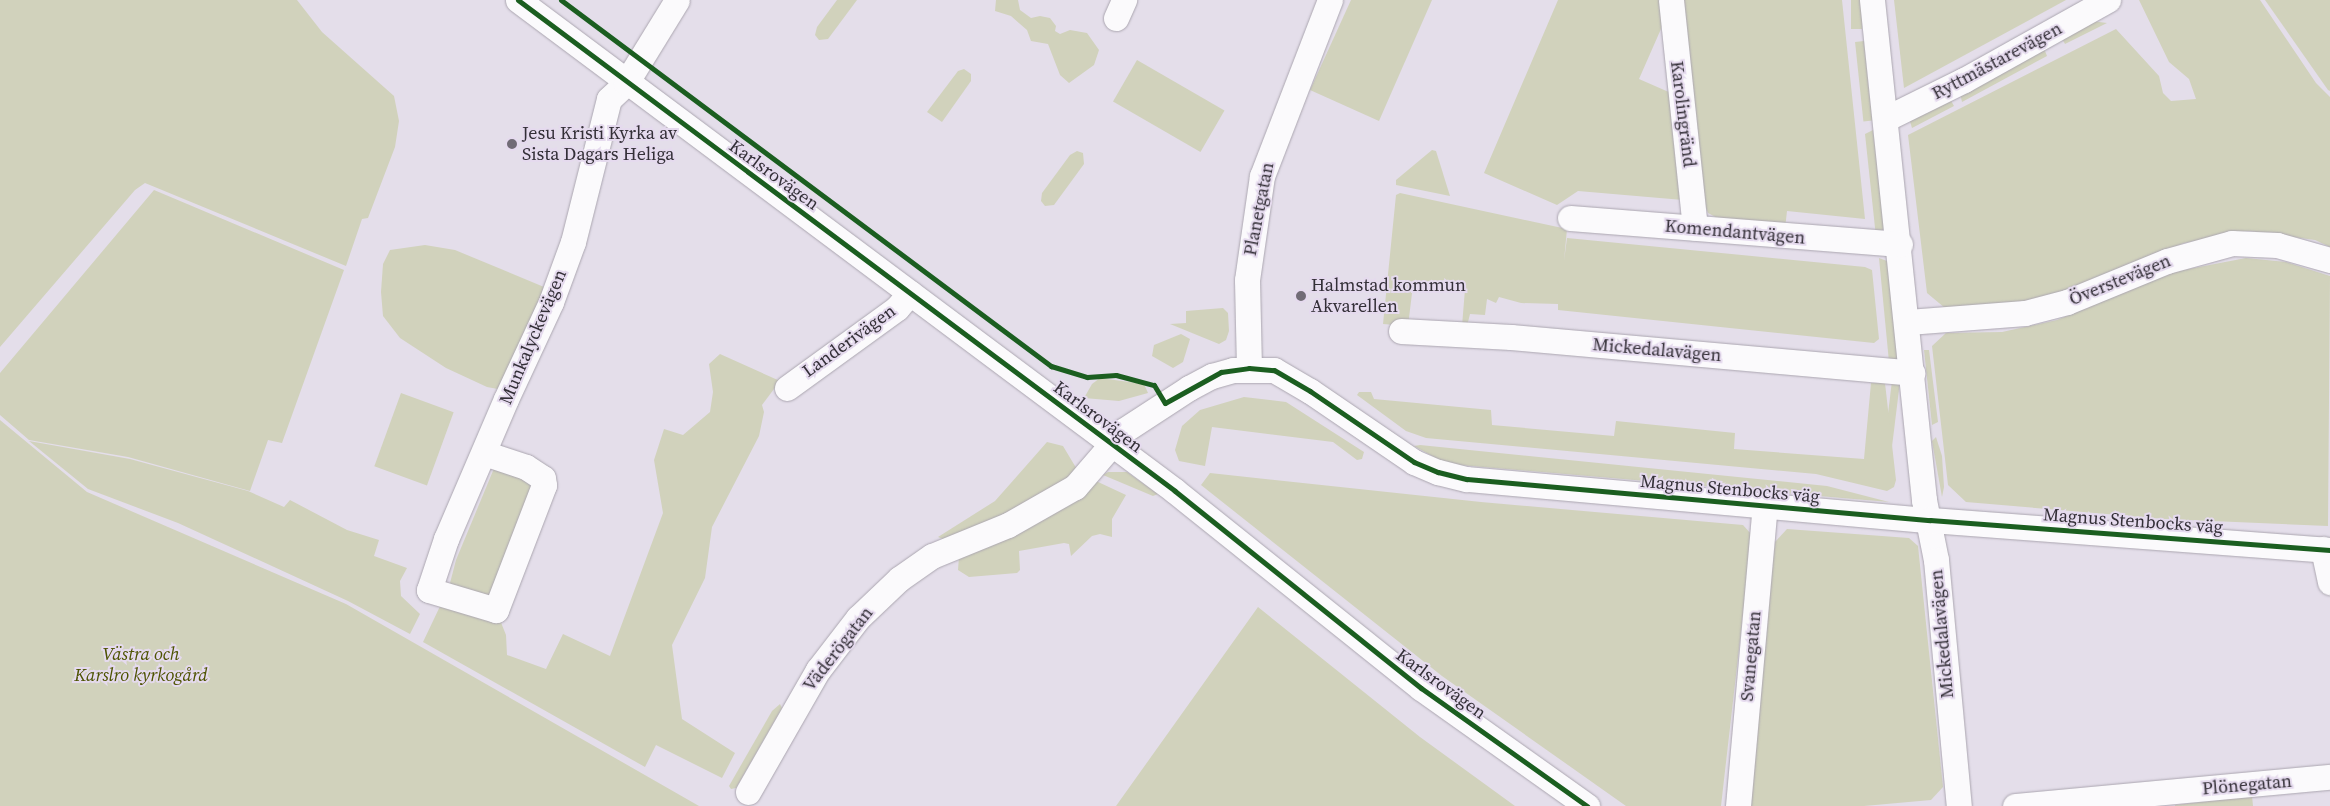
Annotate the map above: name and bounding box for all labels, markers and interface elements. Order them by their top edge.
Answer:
street label: Ryttmästarevägen [1928,18,2066,104]
street label: Karolingränd [1666,60,1700,168]
place label: Jesu Kristi Kyrka av Sista Dagars Heliga [522,123,677,166]
street label: Karlsrovägen [725,135,823,215]
marker: Jesu Kristi Kyrka av Sista Dagars Heliga [506,138,518,150]
street label: Planetgatan [1239,160,1279,258]
street label: Komendantvägen [1664,215,1806,249]
street label: Överstevägen [2066,250,2174,310]
street label: Munkalyckevägen [495,266,571,408]
place label: Halmstad kommun Akvarellen [1311,275,1466,318]
marker: Halmstad kommun Akvarellen [1295,290,1307,302]
street label: Landerivägen [798,300,900,382]
street label: Mickedalavägen [1592,334,1722,366]
street label: Karlsrovägen [1049,377,1147,457]
street label: Magnus Stenbocks väg [1639,470,1821,508]
street label: Magnus Stenbocks väg [2042,504,2224,538]
street label: Mickedalavägen [1926,569,1958,699]
street label: Väderögatan [798,603,878,695]
street label: Svanegatan [1736,610,1766,702]
park label: Västra och Karslro kyrkogård [74,644,208,686]
street label: Karlsrovägen [1392,644,1490,724]
street label: Plönegatan [2201,770,2293,800]

